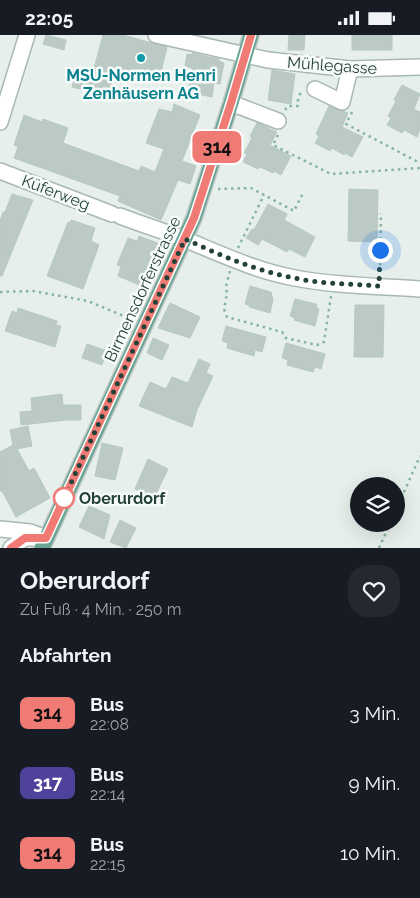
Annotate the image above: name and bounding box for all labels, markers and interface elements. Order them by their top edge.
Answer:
text: 22:05 [25,7,73,29]
marker: MSU-Normen Henri Zenhäusern AG [135,52,147,64]
street label: Mühlegasse [286,53,378,78]
place label: MSU-Normen Henri Zenhäusern AG [66,66,216,103]
line badge: 314 [188,131,246,163]
text: 314 [202,136,232,157]
street label: Küferweg [19,171,93,214]
street label: Birmensdorferstrasse [100,213,185,365]
your location [368,238,393,263]
map controls [350,477,405,532]
button: layers [350,477,405,532]
marker: Oberurdorf [53,487,75,509]
place label: Oberurdorf [79,489,166,508]
button: heart [348,565,400,617]
text: Oberurdorf [20,566,149,595]
text: Zu Fuß · 4 Min. · 250 m [20,600,181,619]
text: Abfahrten [20,644,111,666]
text: Bus [90,693,124,715]
text: 314 [33,702,62,723]
text: 3 Min. [350,702,400,724]
text: 22:08 [90,715,129,734]
text: Bus [90,763,124,785]
text: 317 [33,772,62,793]
text: 9 Min. [349,772,400,794]
text: 22:14 [90,785,125,804]
text: Bus [90,833,124,855]
text: 314 [33,842,62,863]
text: 10 Min. [340,842,400,864]
text: 22:15 [90,855,125,874]

